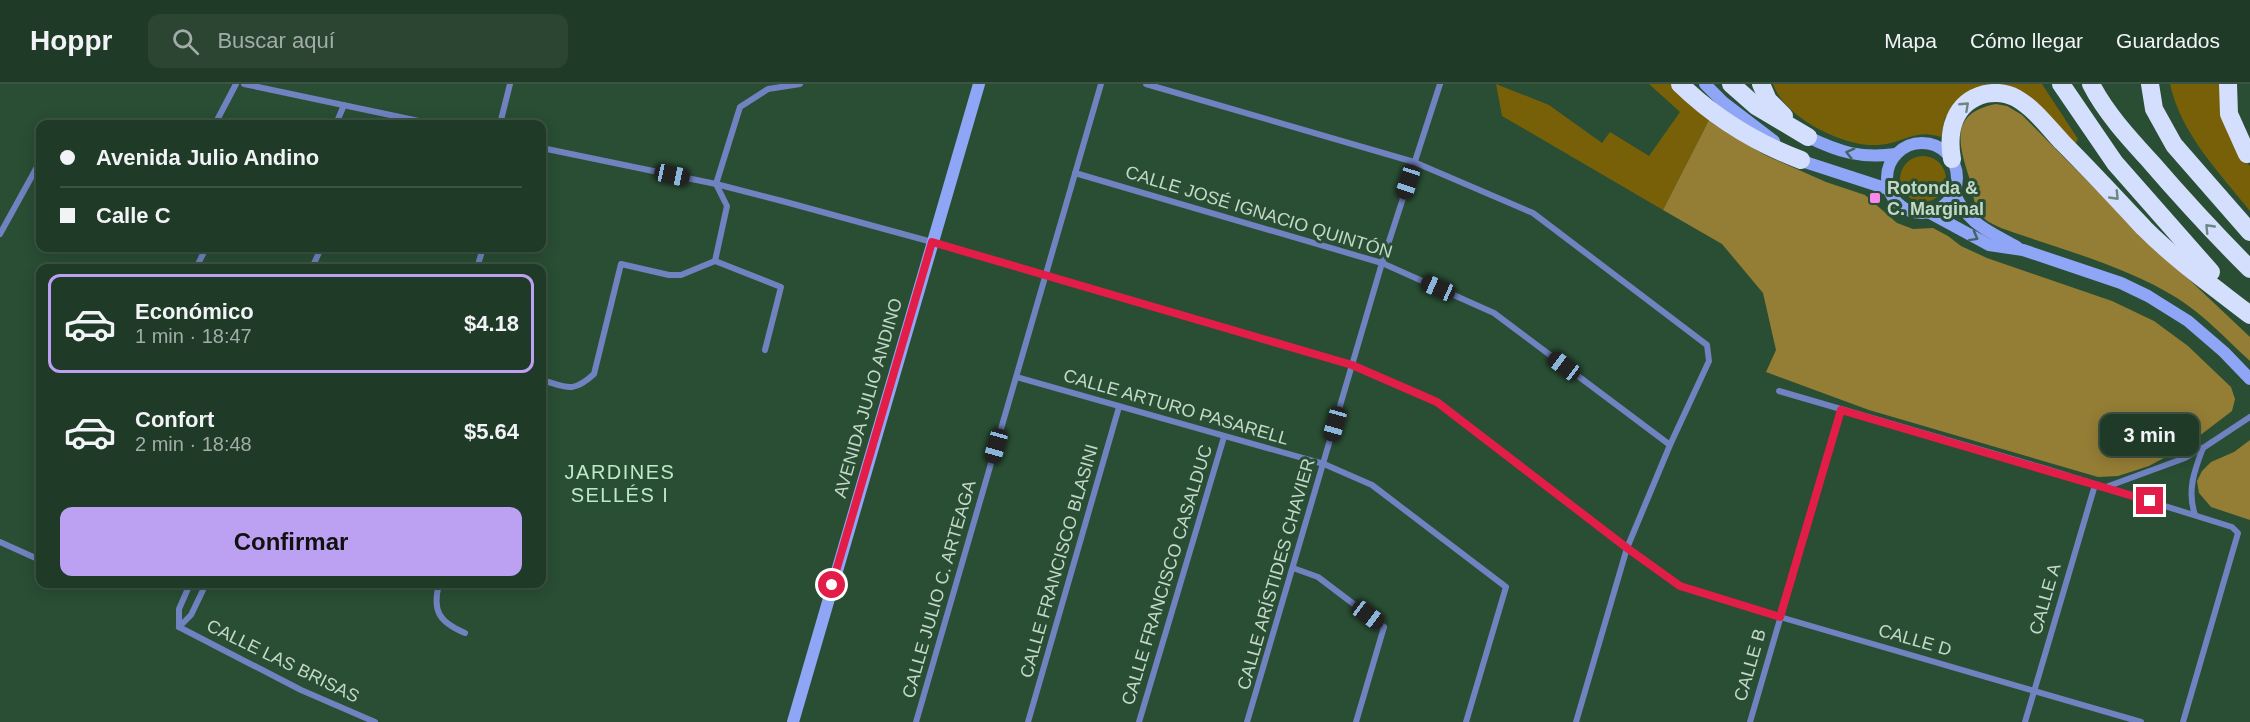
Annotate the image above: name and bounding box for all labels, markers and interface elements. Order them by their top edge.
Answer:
search box [148,14,568,68]
text: Hoppr [30,25,112,56]
icon: search [169,25,202,58]
text: Buscar aquí [217,28,335,53]
text: Mapa [1884,29,1937,52]
text: Cómo llegar [1970,29,2083,52]
text: Guardados [2116,29,2220,52]
one-way arrow [1959,102,1969,113]
text: Avenida Julio Andino [96,145,319,170]
one-way arrow [1846,148,1856,160]
street label: CALLE JOSÉ IGNACIO QUINTÓN [1123,161,1395,262]
car [653,162,691,188]
car [1394,162,1422,202]
place label: Rotonda & C. Marginal [1887,178,1984,219]
one-way arrow [2107,189,2118,200]
marker: Rotonda & C. Marginal [1868,191,1882,205]
text: Calle C [96,203,171,228]
one-way arrow [2205,224,2216,235]
one-way arrow [1968,230,1979,241]
car [1418,272,1458,304]
street label: AVENIDA JULIO ANDINO [830,296,906,500]
icon: car [63,297,117,351]
text: Económico [135,299,254,324]
text: $4.18 [464,311,519,336]
text: 1 min · 18:47 [135,325,252,347]
car [1544,348,1584,384]
street label: CALLE ARTURO PASARELL [1061,365,1291,449]
car [1321,404,1349,444]
icon: car [63,405,117,459]
text: Confort [135,407,214,432]
callout: 3 min [2100,414,2200,456]
text: $5.64 [464,419,519,444]
text: 3 min [2123,424,2176,446]
car [982,426,1010,466]
text: 2 min · 18:48 [135,433,252,455]
street label: CALLE FRANCISCO BLASINI [1016,442,1102,680]
street label: CALLE FRANCISCO CASALDUC [1118,442,1216,708]
street label: CALLE ARÍSTIDES CHAVIER [1233,456,1319,692]
district label: JARDINES SELLÉS I [565,461,675,506]
street label: CALLE JULIO C. ARTEAGA [898,478,980,700]
route end [2136,487,2163,514]
button: Confirmar [60,507,522,576]
street label: CALLE A [2025,561,2065,637]
route start [818,571,845,598]
car [1348,597,1388,633]
street label: CALLE LAS BRISAS [204,615,362,707]
street label: CALLE D [1876,620,1954,660]
street label: CALLE B [1730,627,1770,703]

